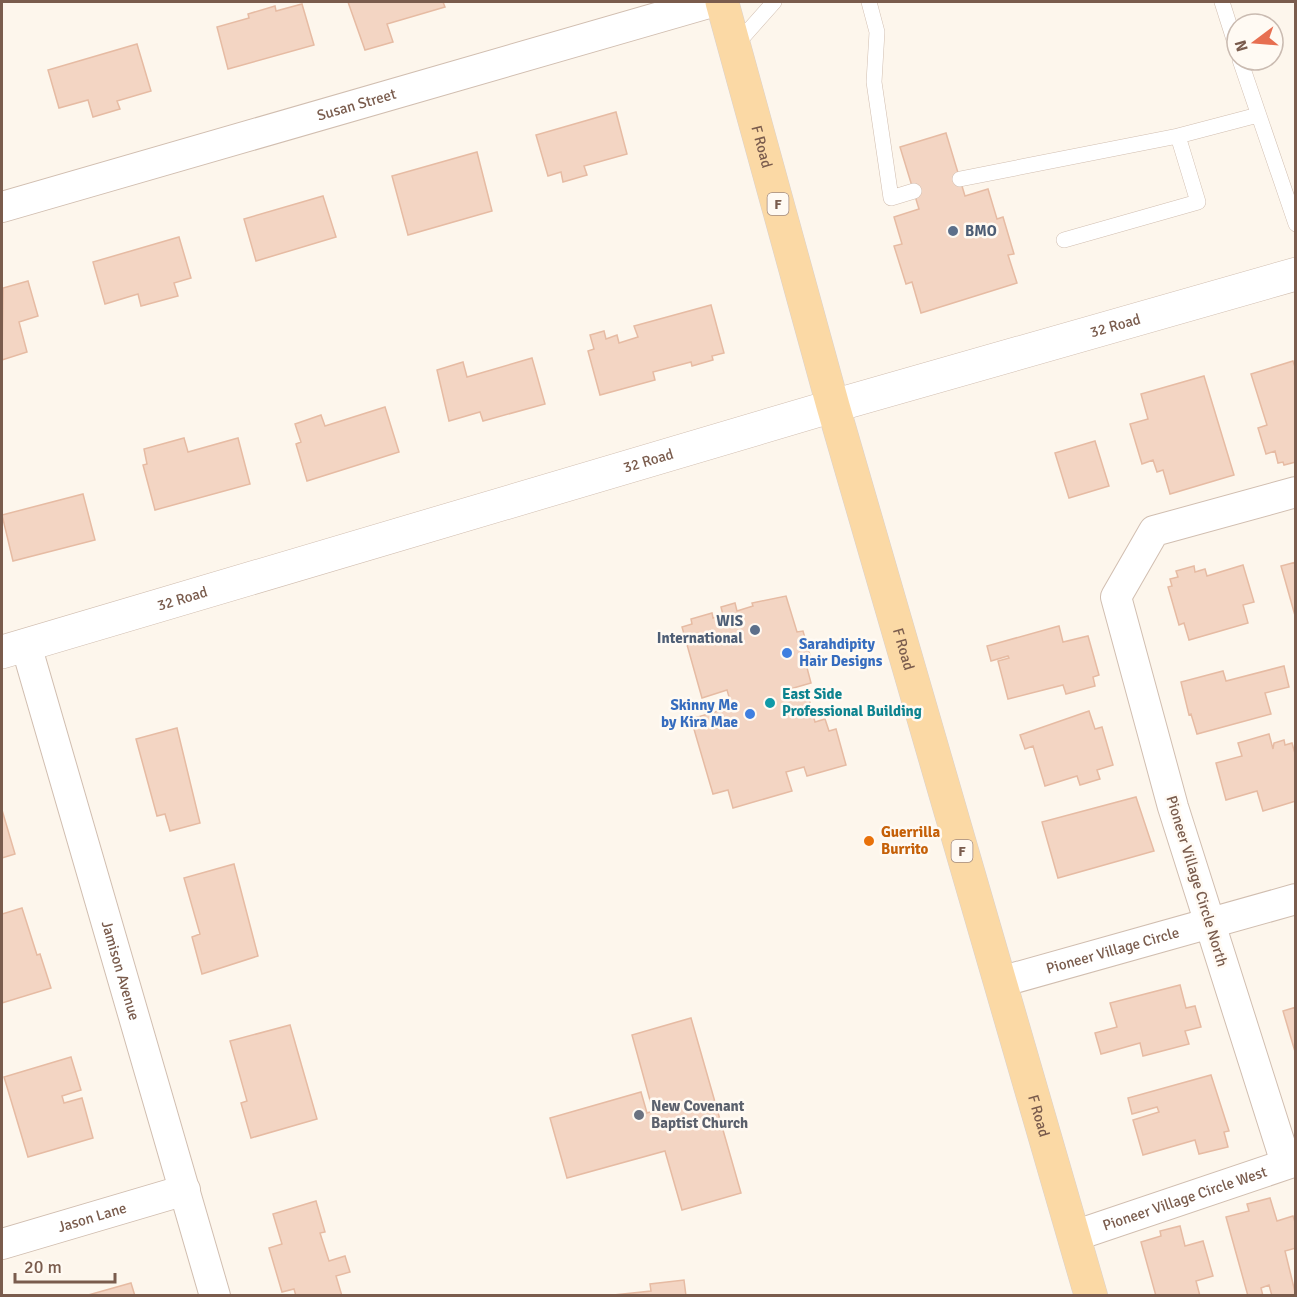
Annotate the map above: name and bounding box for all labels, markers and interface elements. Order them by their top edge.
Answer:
north arrow [1225,12,1285,72]
text: N [1230,38,1253,54]
street label: Susan Street [315,85,398,125]
street label: F Road [747,123,776,170]
road number: F [768,193,788,215]
place label: BMO [965,222,997,240]
marker: BMO [946,224,960,238]
street label: 32 Road [1088,310,1142,341]
street label: 32 Road [621,445,676,477]
street label: 32 Road [155,583,210,615]
place label: WIS International [657,612,743,647]
marker: WIS International [748,623,762,637]
street label: F Road [889,626,918,672]
place label: Sarahdipity Hair Designs [799,635,883,670]
marker: Sarahdipity Hair Designs [780,646,794,660]
place label: East Side Professional Building [782,685,922,720]
place label: Skinny Me by Kira Mae [661,696,738,731]
marker: East Side Professional Building [763,696,777,710]
marker: Skinny Me by Kira Mae [743,707,757,721]
street label: Pioneer Village Circle North [1162,793,1232,969]
place label: Guerrilla Burrito [881,823,940,858]
marker: Guerrilla Burrito [862,834,876,848]
road number: F [952,840,972,862]
street label: Jamison Avenue [98,919,143,1022]
street label: Pioneer Village Circle [1044,923,1181,978]
street label: F Road [1024,1093,1053,1139]
place label: New Covenant Baptist Church [651,1097,748,1132]
marker: New Covenant Baptist Church [632,1108,646,1122]
street label: Pioneer Village Circle West [1100,1162,1269,1235]
street label: Jason Lane [56,1199,129,1236]
scale bar [15,1246,116,1284]
text: 20 m [24,1256,62,1278]

